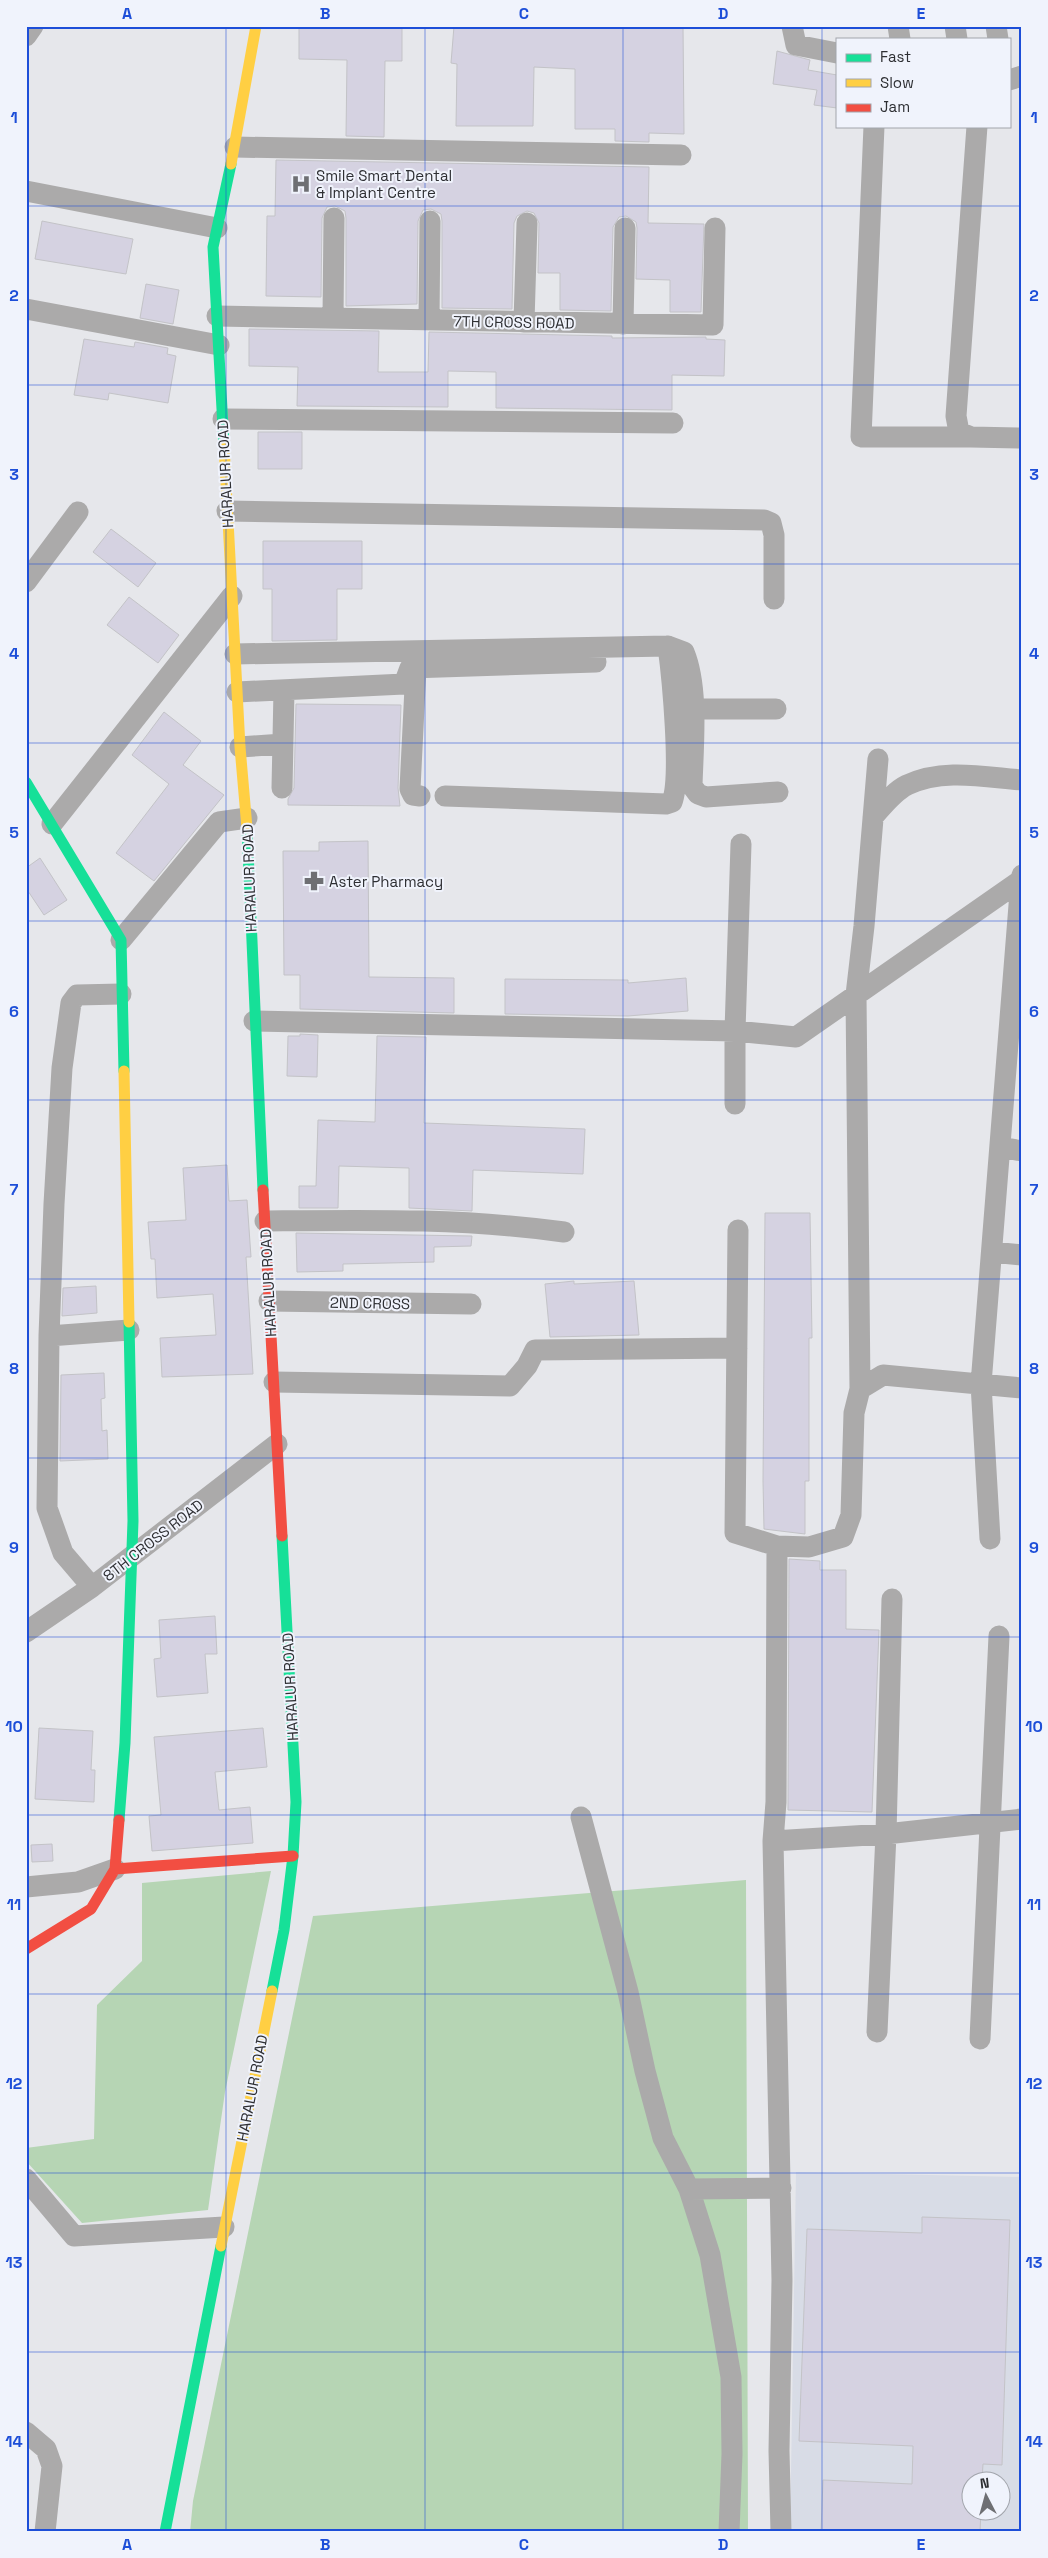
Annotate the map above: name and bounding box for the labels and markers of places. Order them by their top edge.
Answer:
place label: Smile Smart Dental & Implant Centre [316,166,452,202]
hospital icon: Smile Smart Dental & Implant Centre [290,173,312,195]
pharmacy icon: Aster Pharmacy [303,870,325,892]
place label: Aster Pharmacy [329,872,443,891]

